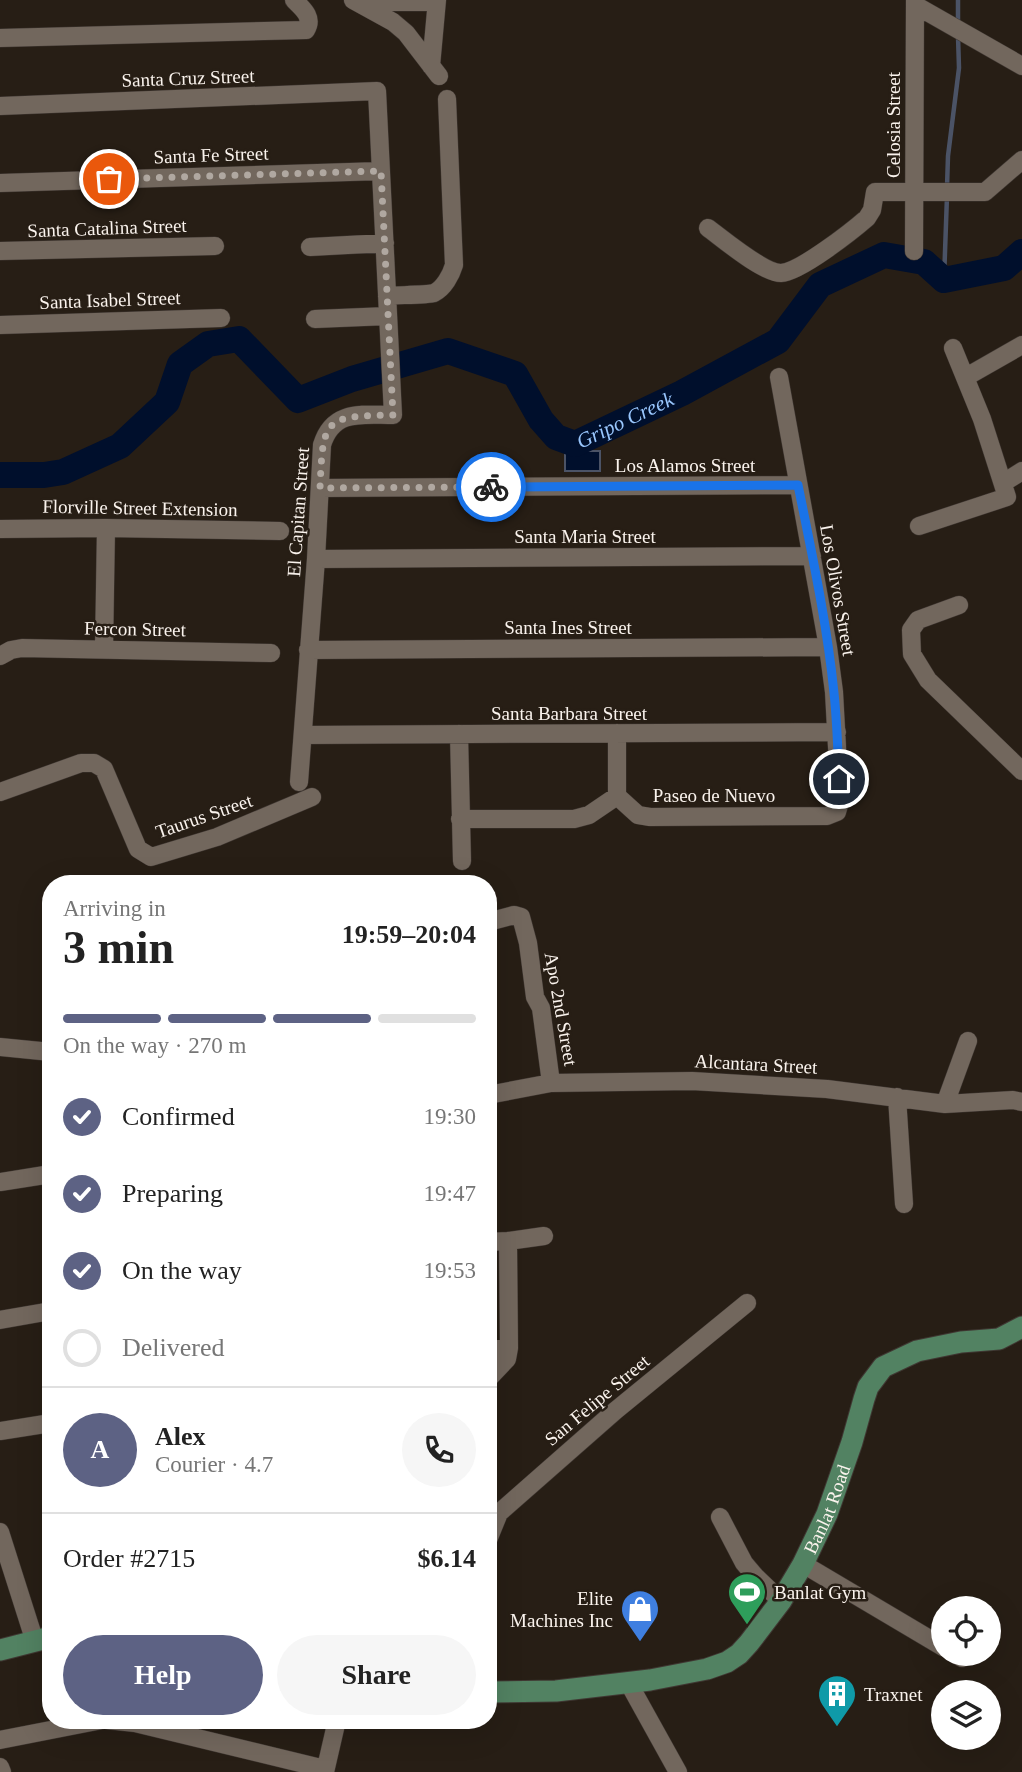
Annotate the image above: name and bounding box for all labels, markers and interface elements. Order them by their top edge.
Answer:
street label: Santa Cruz Street [121,65,256,91]
street label: Celosia Street [883,71,904,178]
street label: Santa Fe Street [153,142,270,168]
pin [79,149,139,209]
icon: bag [90,160,128,198]
street label: Santa Catalina Street [27,215,188,241]
street label: Santa Isabel Street [39,287,182,313]
water label: Gripo Creek [572,387,678,454]
street label: El Capitan Street [283,446,313,577]
courier [456,452,526,522]
street label: Los Alamos Street [615,455,756,476]
icon: bike [472,468,510,506]
street label: Florville Street Extension [42,496,238,520]
street label: Los Olivos Street [816,523,860,658]
street label: Santa Maria Street [514,526,656,547]
street label: Santa Ines Street [504,617,633,638]
street label: Fercon Street [84,618,187,640]
street label: Santa Barbara Street [491,703,648,724]
pin [809,749,869,809]
icon: home [820,760,858,798]
street label: Paseo de Nuevo [653,785,775,806]
street label: Taurus Street [153,789,256,842]
text: Arriving in [63,896,166,921]
text: 19:59–20:04 [342,920,476,949]
text: 3 min [63,922,174,973]
street label: Apo 2nd Street [541,951,581,1068]
text: On the way · 270 m [63,1033,246,1058]
street label: Alcantara Street [694,1050,819,1078]
icon: check [63,1098,101,1136]
text: Confirmed [122,1102,235,1131]
text: 19:30 [424,1104,476,1129]
icon: check [63,1175,101,1213]
text: Preparing [122,1179,223,1208]
text: 19:47 [424,1181,476,1206]
icon: check [63,1252,101,1290]
text: On the way [122,1256,242,1285]
text: 19:53 [424,1258,476,1283]
text: Delivered [122,1333,225,1362]
street label: San Felipe Street [541,1350,654,1450]
button: phone [402,1413,476,1487]
text: Alex [155,1422,206,1451]
text: A [91,1435,109,1464]
text: Courier · 4.7 [155,1452,273,1477]
street label: Banlat Road [799,1461,854,1557]
text: Order #2715 [63,1544,195,1573]
text: $6.14 [418,1544,476,1573]
sports icon: Banlat Gym [726,1571,768,1626]
place label: Banlat Gym [774,1582,867,1603]
place label: Elite Machines Inc [510,1588,613,1631]
shop icon: Elite Machines Inc [619,1588,661,1643]
map controls [931,1596,1001,1750]
button: locate [931,1596,1001,1666]
button: Help [63,1635,263,1715]
button: Share [277,1635,476,1715]
building icon: Traxnet [816,1673,858,1728]
button: layers [931,1680,1001,1750]
place label: Traxnet [864,1684,923,1705]

